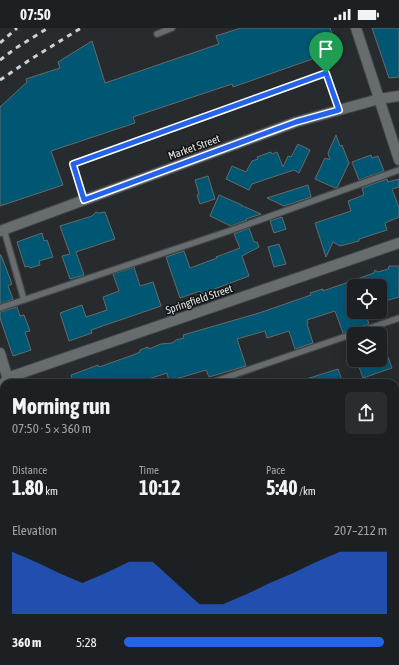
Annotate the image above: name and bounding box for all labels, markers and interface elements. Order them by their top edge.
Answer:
text: 07:50 [20,6,51,23]
pin [309,32,343,73]
icon: arrive [315,38,337,60]
street label: Market Street [167,132,221,162]
map controls [347,279,387,367]
button: locate [347,279,387,319]
street label: Springfield Street [164,282,234,316]
button: layers [347,327,387,367]
button: share [345,392,387,434]
text: Morning run [12,393,110,419]
text: 07:50 · 5 × 360 m [12,421,91,436]
text: Distance [12,464,47,476]
text: Time [139,464,159,476]
text: Pace [266,464,285,476]
text: 1.80 [12,476,44,499]
text: 10:12 [139,476,181,499]
text: 5:40 [266,476,298,499]
text: km [44,485,58,497]
text: /km [298,485,316,497]
text: Elevation [12,523,57,538]
text: 207–212 m [334,523,387,538]
text: 360 m [12,635,41,650]
text: 5:28 [76,635,97,650]

